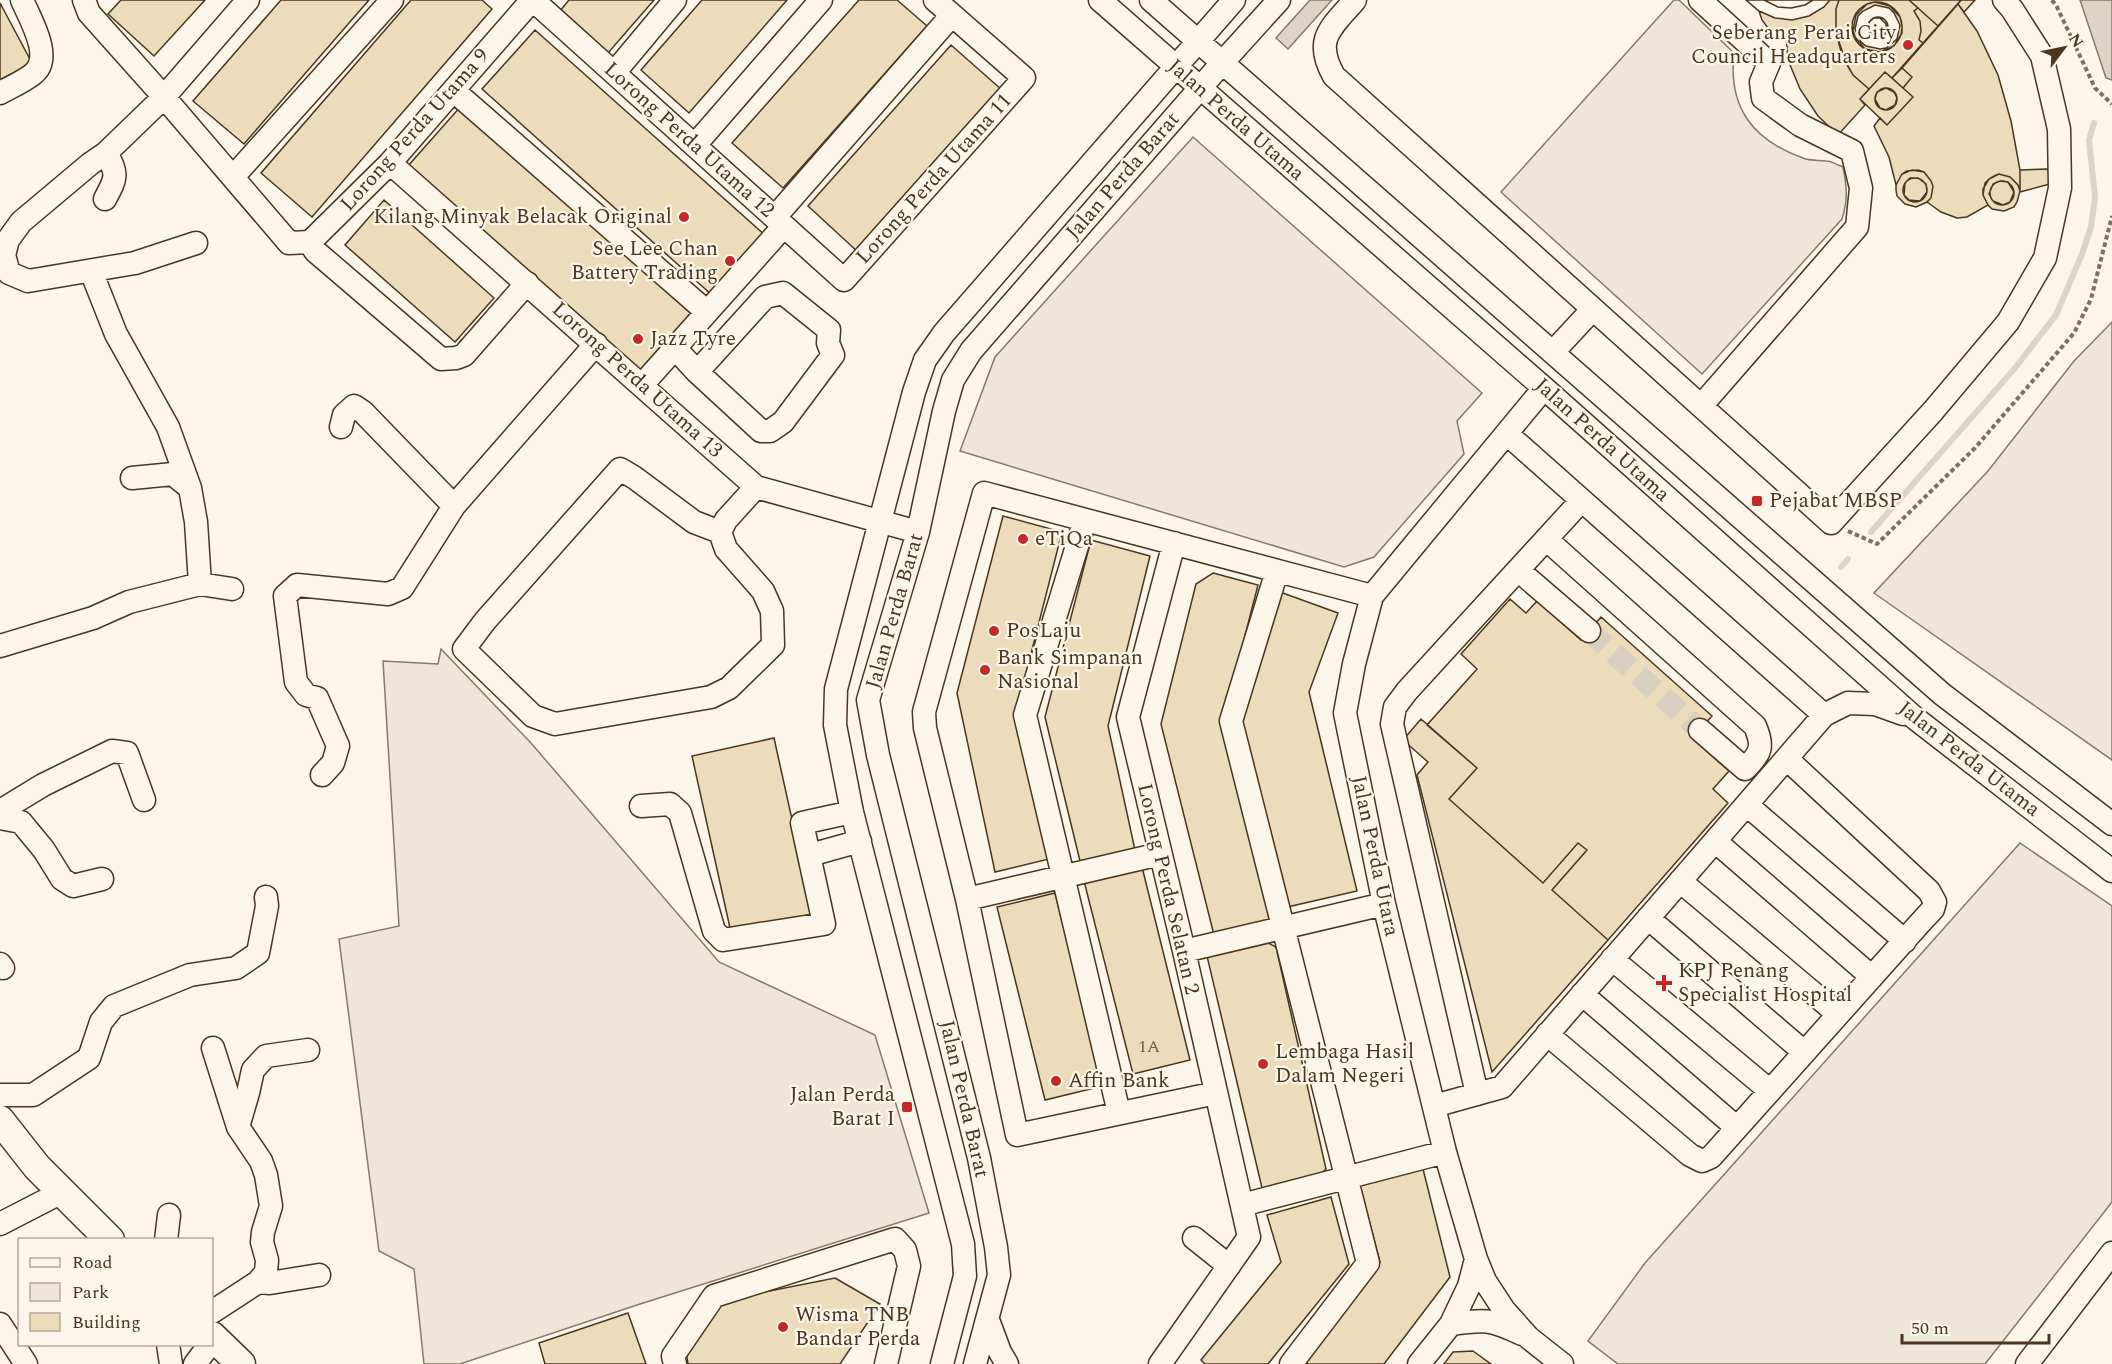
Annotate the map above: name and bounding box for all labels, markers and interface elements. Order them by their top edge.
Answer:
place label: Seberang Perai City Council Headquarters [1691,17,1897,73]
north arrow [2034,18,2094,78]
text: N [2062,29,2090,52]
marker: Seberang Perai City Council Headquarters [1901,38,1915,52]
street label: Lorong Perda Utama 9 [333,41,497,219]
street label: Jalan Perda Utama [1160,51,1312,189]
street label: Lorong Perda Utama 12 [596,54,782,226]
street label: Lorong Perda Utama 11 [848,86,1020,272]
street label: Jalan Perda Barat [1058,105,1188,247]
place label: Kilang Minyak Belacak Original [373,201,672,233]
marker: Kilang Minyak Belacak Original [677,210,691,224]
place label: See Lee Chan Battery Trading [571,233,718,289]
marker: See Lee Chan Battery Trading [723,254,737,268]
street label: Lorong Perda Utama 13 [544,294,730,466]
place label: Jazz Tyre [650,323,736,355]
marker: Jazz Tyre [631,332,645,346]
street label: Jalan Perda Utama [1527,370,1678,510]
place label: Pejabat MBSP [1769,485,1902,517]
marker: Pejabat MBSP [1750,494,1764,508]
place label: eTiQa [1035,523,1094,555]
street label: Jalan Perda Barat [857,529,933,693]
marker: eTiQa [1016,532,1030,546]
place label: PosLaju [1006,615,1082,647]
marker: PosLaju [987,624,1001,638]
place label: Bank Simpanan Nasional [997,642,1143,698]
marker: Bank Simpanan Nasional [978,663,992,677]
street label: Jalan Perda Utama [1891,693,2048,825]
street label: Jalan Perda Utara [1342,773,1408,940]
street label: Lorong Perda Selatan 2 [1128,780,1208,998]
place label: KPJ Penang Specialist Hospital [1678,955,1852,1011]
marker: KPJ Penang Specialist Hospital [1655,974,1673,992]
street label: Jalan Perda Barat [930,1017,998,1181]
house number: 1A [1138,1033,1160,1060]
place label: Lembaga Hasil Dalam Negeri [1275,1036,1414,1092]
marker: Lembaga Hasil Dalam Negeri [1256,1057,1270,1071]
place label: Affin Bank [1068,1065,1170,1097]
marker: Affin Bank [1049,1074,1063,1088]
place label: Jalan Perda Barat I [790,1079,896,1135]
marker: Jalan Perda Barat I [900,1100,914,1114]
legend [18,1238,213,1346]
text: Road [72,1249,113,1276]
text: Park [72,1279,109,1306]
place label: Wisma TNB Bandar Perda [795,1299,921,1355]
scale bar [1902,1307,2049,1345]
text: Building [72,1309,141,1336]
text: 50 m [1911,1315,1949,1342]
marker: Wisma TNB Bandar Perda [776,1320,790,1334]

